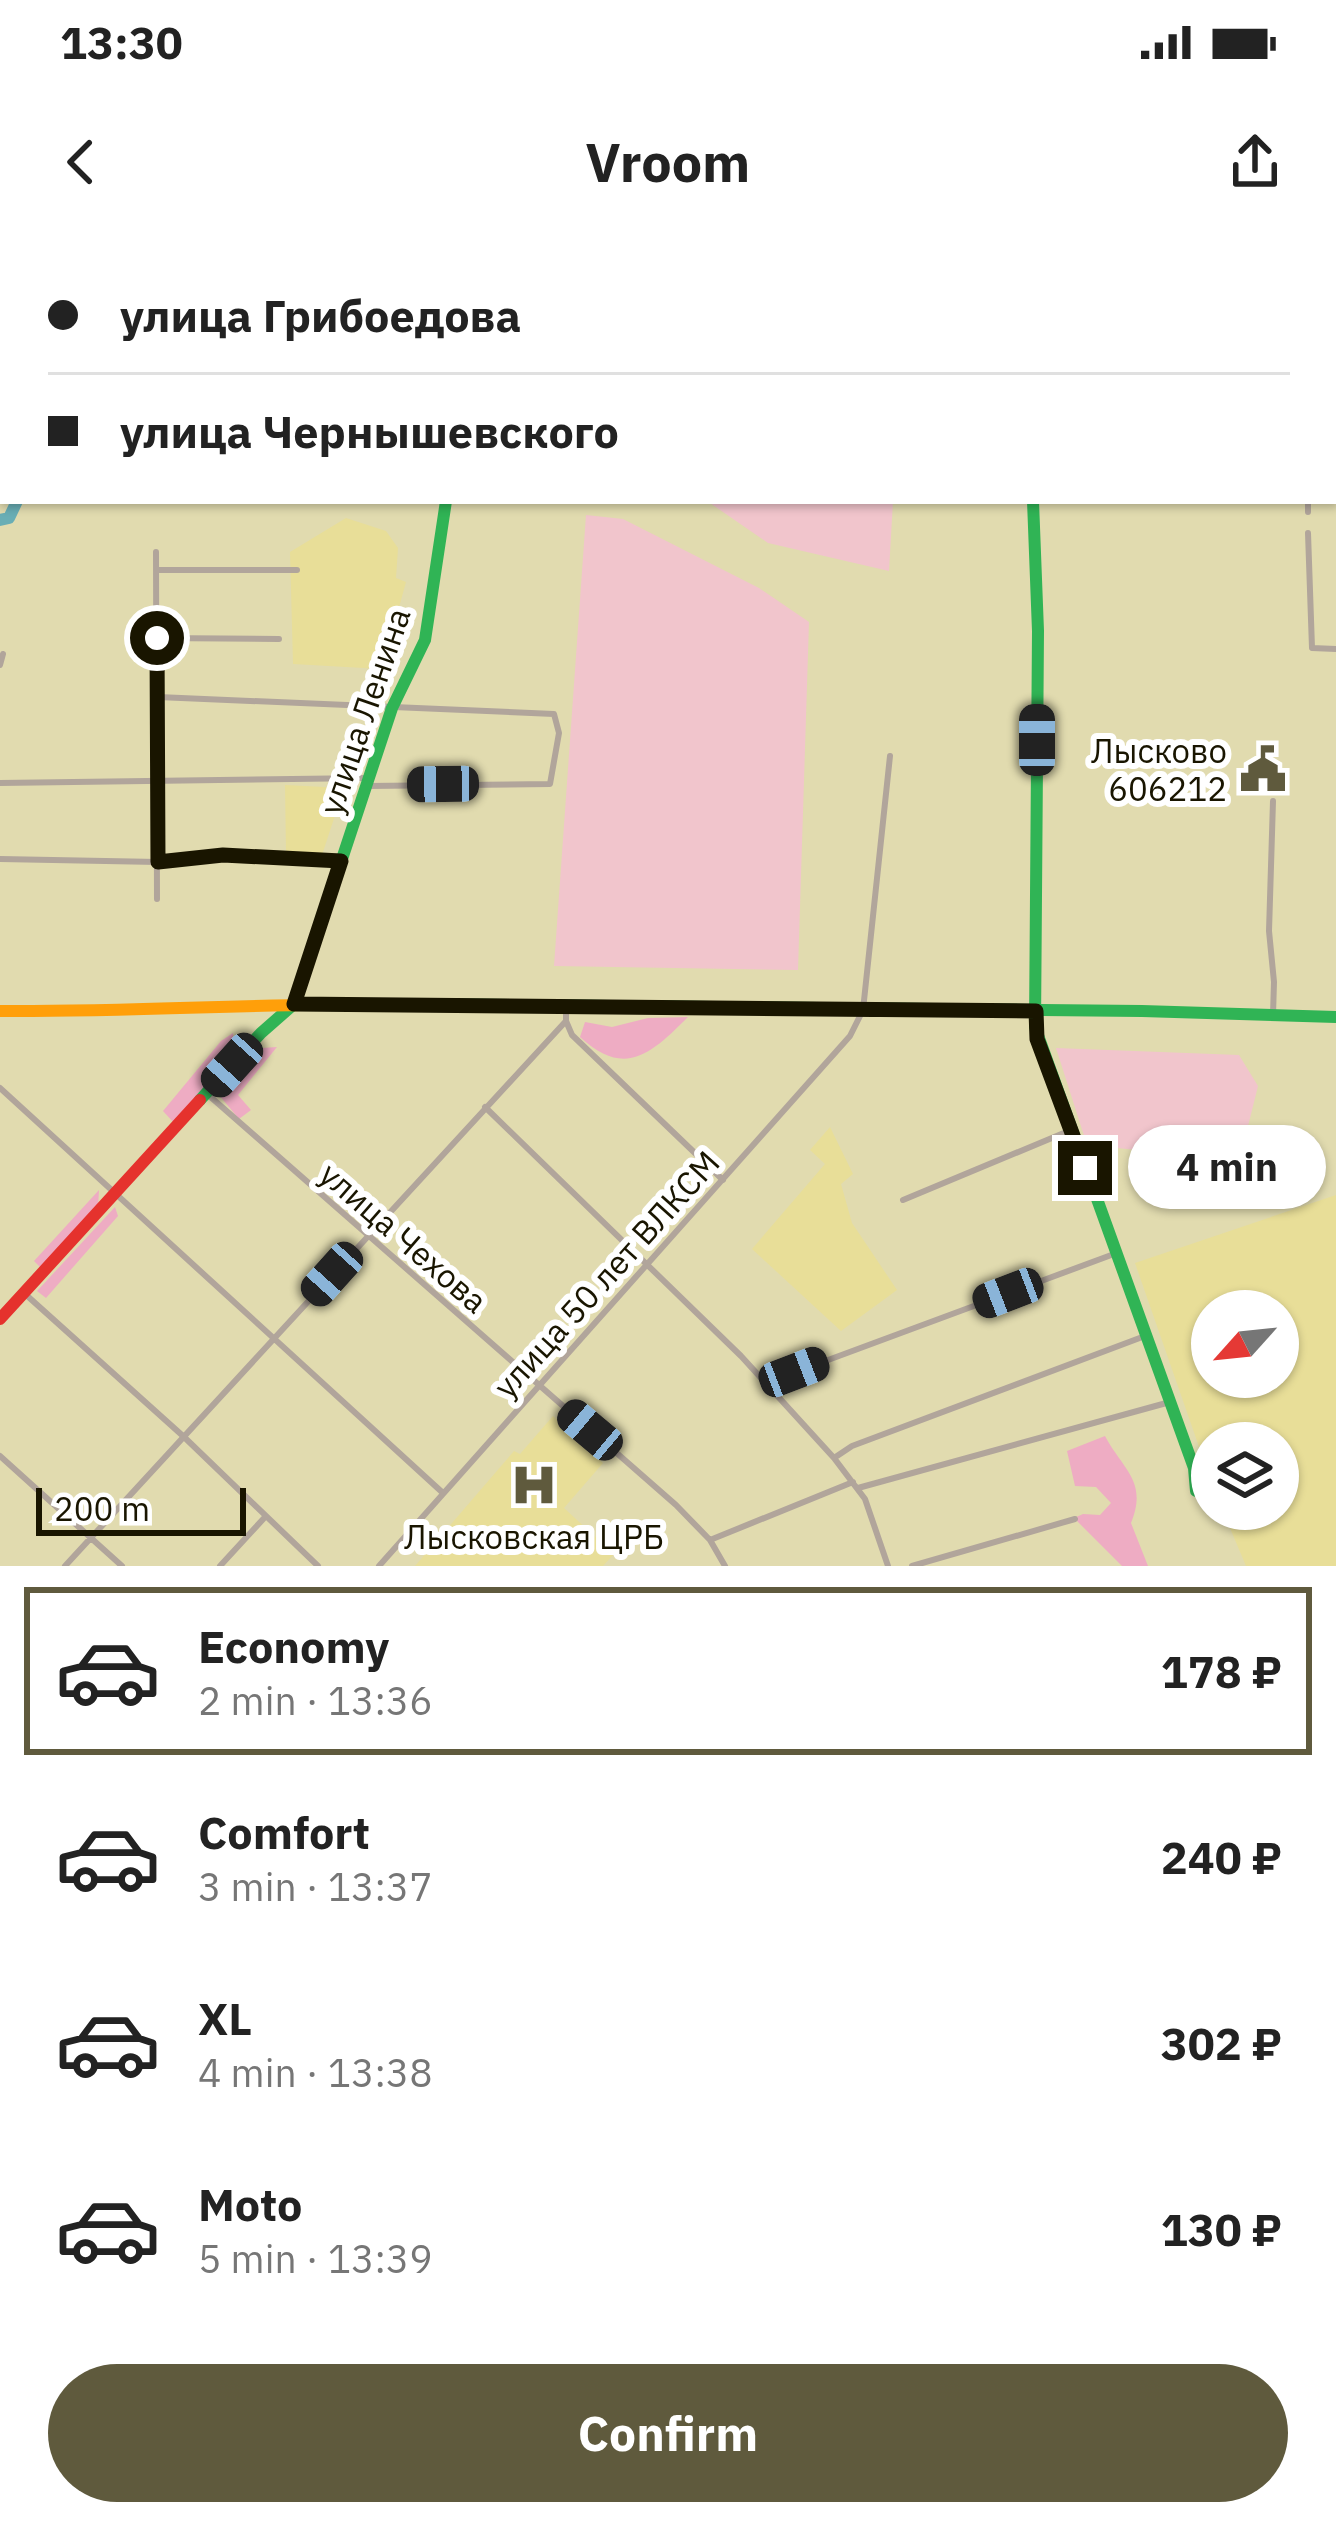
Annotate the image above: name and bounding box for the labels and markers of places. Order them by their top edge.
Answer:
place label: Лысково 606212 [1091,729,1227,810]
public building icon: Лысково 606212 [1238,744,1288,794]
hospital icon: Лысковская ЦРБ [509,1460,559,1510]
place label: Лысковская ЦРБ [404,1515,664,1558]

